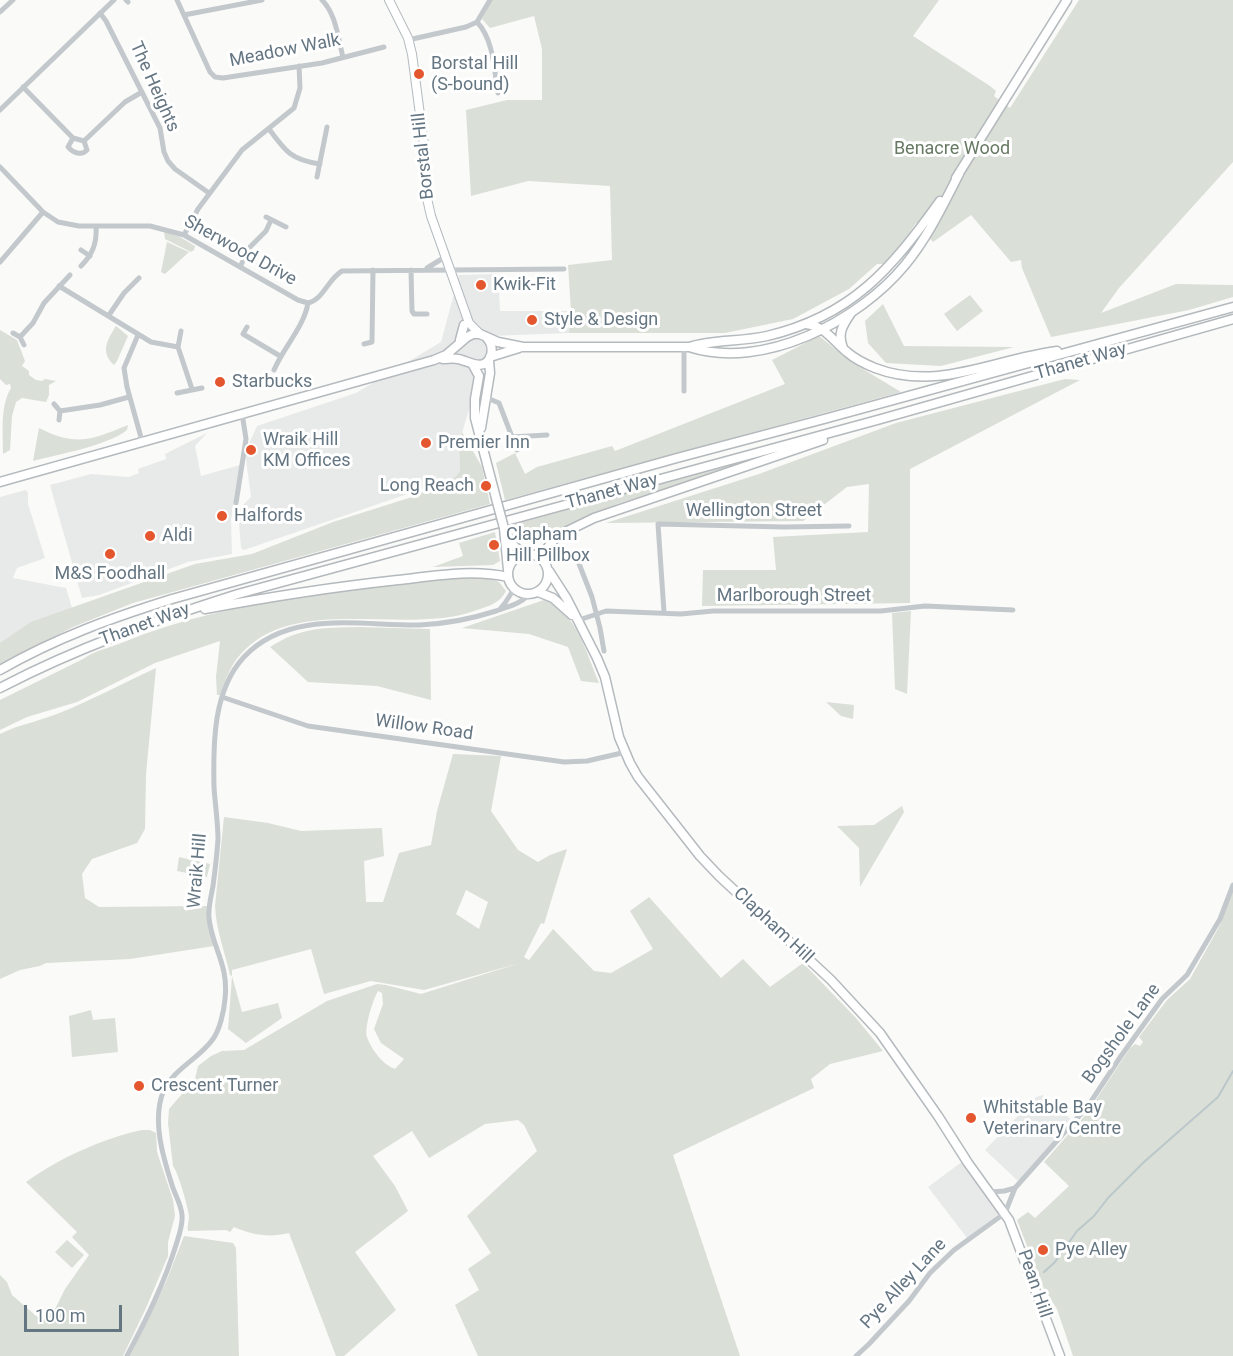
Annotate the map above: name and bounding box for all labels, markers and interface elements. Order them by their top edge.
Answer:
street label: Meadow Walk [228,30,342,72]
street label: The Heights [124,38,184,136]
place label: Borstal Hill (S-bound) [431,53,518,96]
marker: Borstal Hill (S-bound) [412,67,426,81]
street label: Borstal Hill [409,111,439,201]
park label: Benacre Wood [894,138,1010,160]
street label: Sherwood Drive [180,211,300,291]
place label: Kwik-Fit [493,274,556,296]
marker: Kwik-Fit [474,278,488,292]
place label: Style & Design [544,309,658,331]
marker: Style & Design [525,313,539,327]
street label: Thanet Way [1033,339,1129,385]
place label: Starbucks [232,371,312,393]
marker: Starbucks [213,375,227,389]
place label: Wraik Hill KM Offices [263,429,350,472]
place label: Premier Inn [438,432,530,454]
marker: Premier Inn [419,436,433,450]
marker: Wraik Hill KM Offices [244,443,258,457]
street label: Thanet Way [564,469,660,515]
place label: Long Reach [380,475,474,497]
marker: Long Reach [479,479,493,493]
street label: Wellington Street [686,500,822,522]
place label: Halfords [234,505,303,527]
marker: Halfords [215,509,229,523]
place label: Clapham Hill Pillbox [506,524,590,566]
place label: Aldi [162,525,193,547]
marker: Aldi [143,529,157,543]
marker: Clapham Hill Pillbox [487,538,501,552]
marker: M&S Foodhall [103,547,117,561]
place label: M&S Foodhall [55,563,165,585]
street label: Marlborough Street [717,585,871,607]
street label: Thanet Way [97,599,193,651]
street label: Willow Road [374,710,474,746]
street label: Wraik Hill [184,833,212,909]
street label: Clapham Hill [728,883,818,969]
street label: Bogshole Lane [1078,980,1166,1088]
place label: Crescent Turner [151,1075,278,1097]
marker: Crescent Turner [132,1079,146,1093]
place label: Whitstable Bay Veterinary Centre [983,1097,1121,1140]
marker: Whitstable Bay Veterinary Centre [964,1111,978,1125]
street label: Pye Alley Lane [857,1234,951,1334]
place label: Pye Alley [1055,1239,1127,1261]
marker: Pye Alley [1036,1243,1050,1257]
street label: Pean Hill [1012,1247,1056,1321]
scale bar [27,1293,124,1331]
text: 100 m [35,1305,86,1326]

